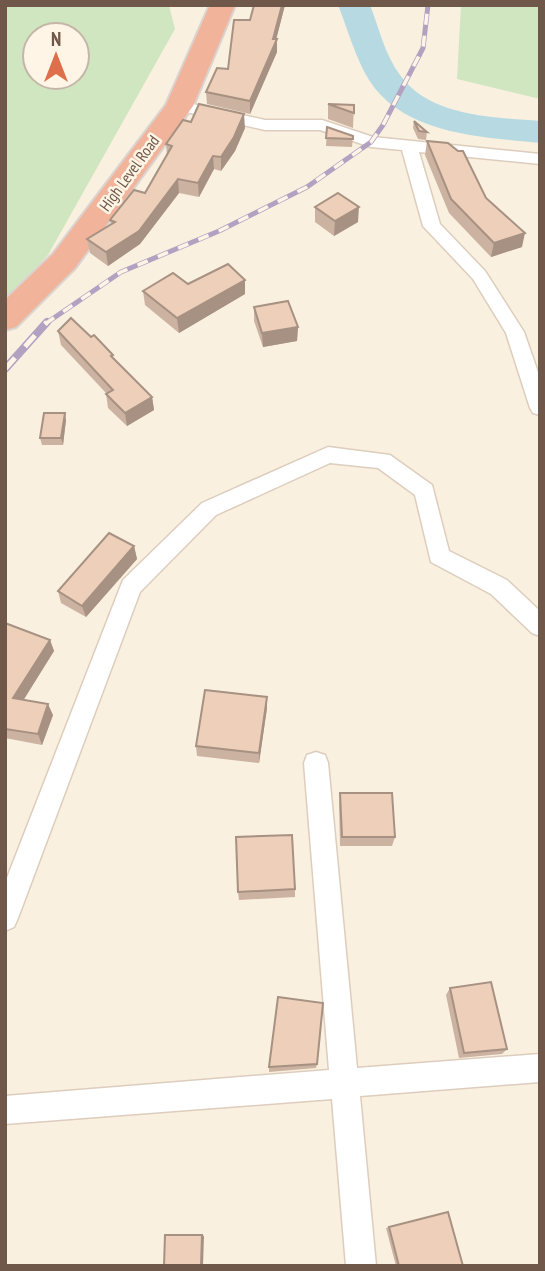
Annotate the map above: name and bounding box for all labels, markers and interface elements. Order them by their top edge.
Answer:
north arrow [21,21,91,91]
text: N [51,27,61,51]
street label: High Level Road [95,131,163,215]

